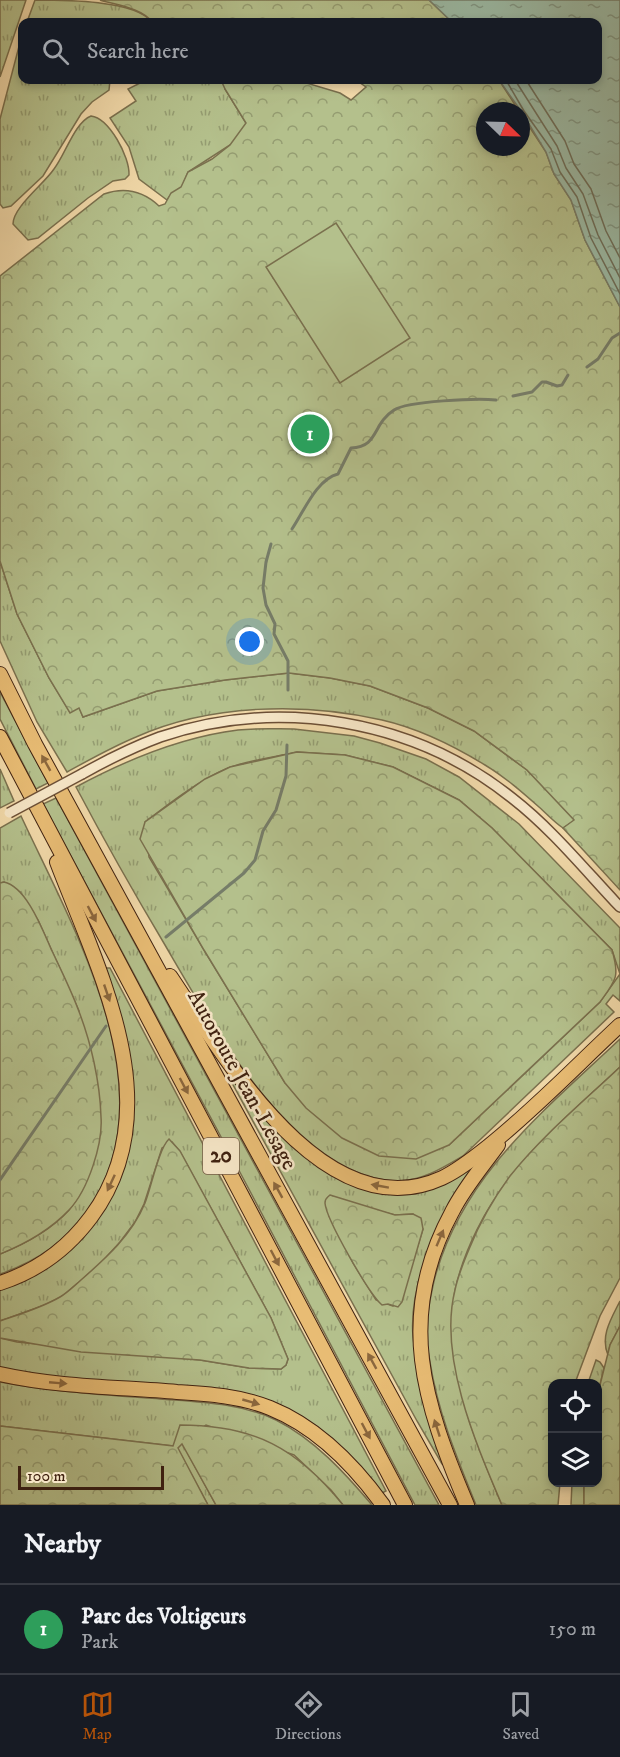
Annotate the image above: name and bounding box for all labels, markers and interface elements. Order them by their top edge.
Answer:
search box [18,18,602,84]
icon: search [39,35,72,68]
text: Search here [87,38,189,65]
north arrow [476,102,530,156]
pin: 1 [290,412,330,456]
your location [235,627,264,656]
one-way arrow [41,754,51,771]
one-way arrow [87,905,97,922]
one-way arrow [103,984,112,1002]
street label: Autoroute Jean-Lesage [181,985,303,1175]
one-way arrow [179,1078,189,1095]
road number: 20 [203,1138,239,1174]
one-way arrow [106,1175,115,1192]
one-way arrow [273,1181,283,1198]
one-way arrow [370,1181,389,1190]
one-way arrow [435,1229,445,1247]
one-way arrow [270,1250,280,1267]
one-way arrow [367,1353,377,1370]
one-way arrow [48,1378,67,1388]
map controls [548,1379,602,1487]
button: locate [548,1379,602,1433]
one-way arrow [243,1398,261,1407]
one-way arrow [432,1419,441,1437]
one-way arrow [361,1422,371,1439]
button: layers [548,1433,602,1487]
scale bar [18,1463,164,1490]
text: 100 m [27,1466,66,1486]
text: Nearby [24,1528,101,1561]
text: Parc des Voltigeurs [81,1603,246,1630]
text: 1 [40,1617,47,1642]
text: 150 m [549,1617,596,1642]
text: Park [81,1630,118,1655]
tab: Map [81,1688,114,1744]
tab: Directions [275,1688,341,1744]
tab: Saved [503,1688,539,1744]

